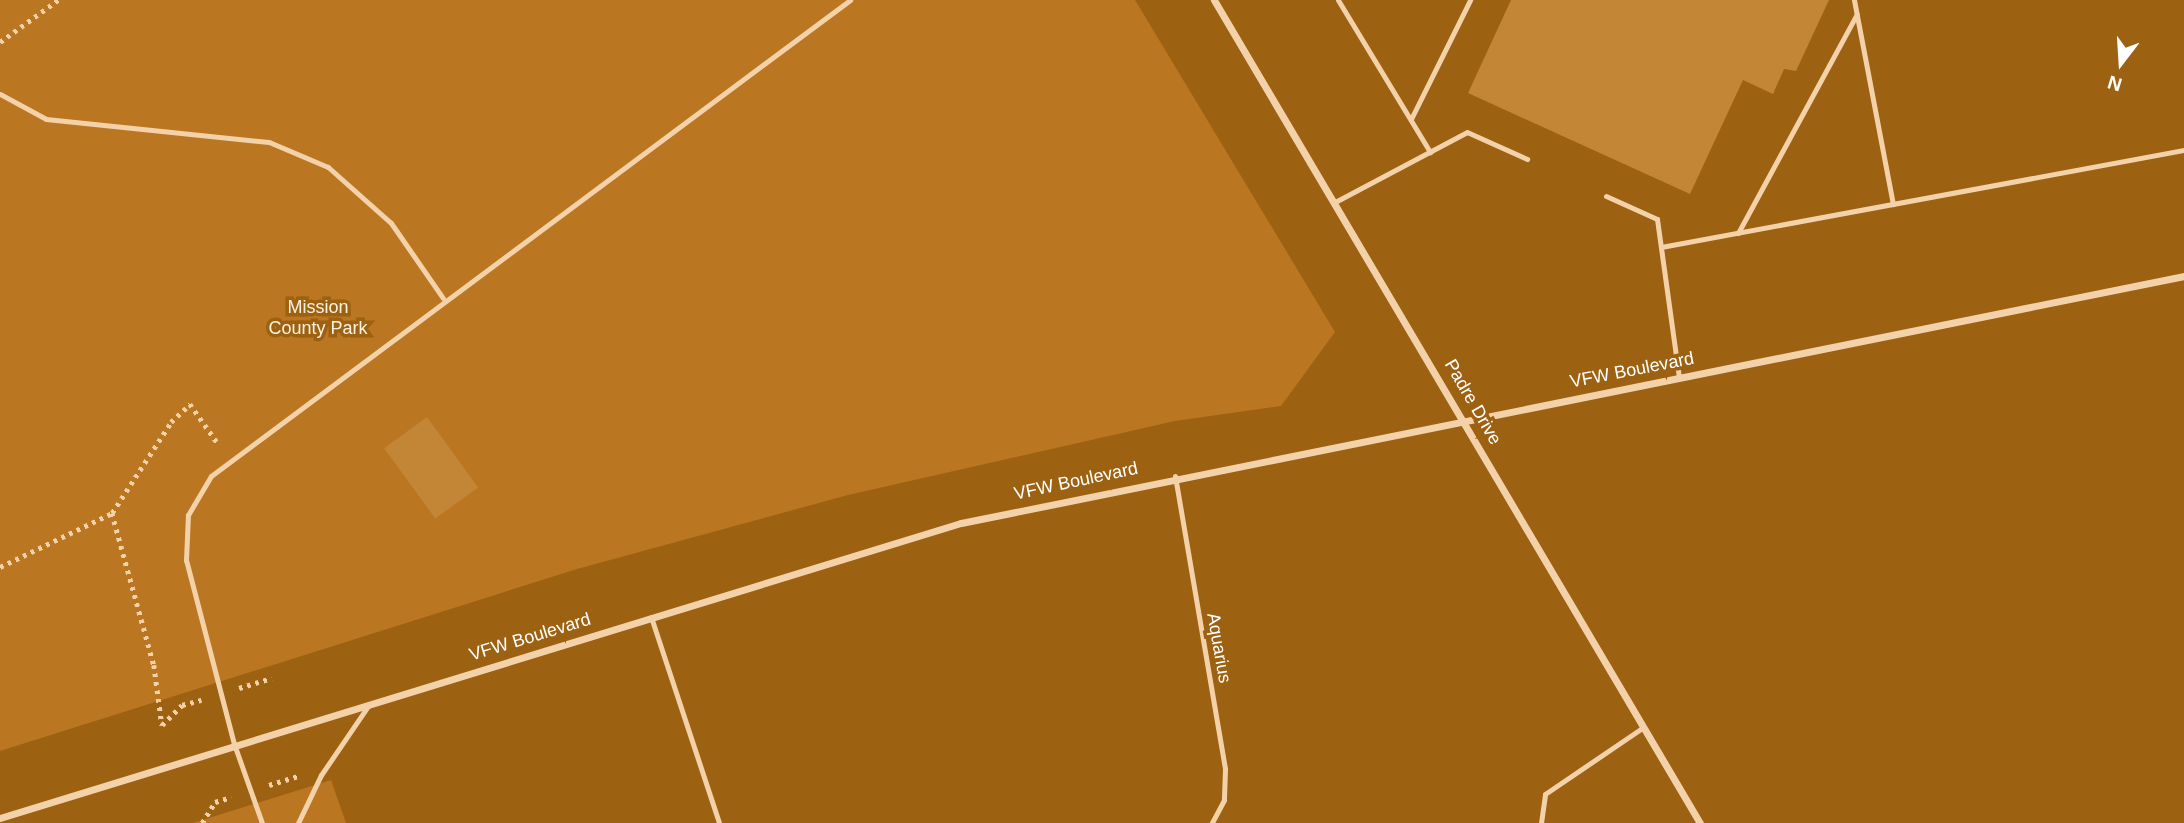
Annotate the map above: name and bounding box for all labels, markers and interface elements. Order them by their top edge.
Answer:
north arrow [2086,28,2156,98]
text: N [2105,72,2124,96]
park label: Mission County Park [268,297,368,340]
street label: VFW Boulevard [1568,347,1696,393]
street label: Padre Drive [1440,355,1506,449]
street label: VFW Boulevard [1012,457,1140,505]
street label: VFW Boulevard [467,608,593,666]
street label: Aquarius [1202,611,1236,685]

